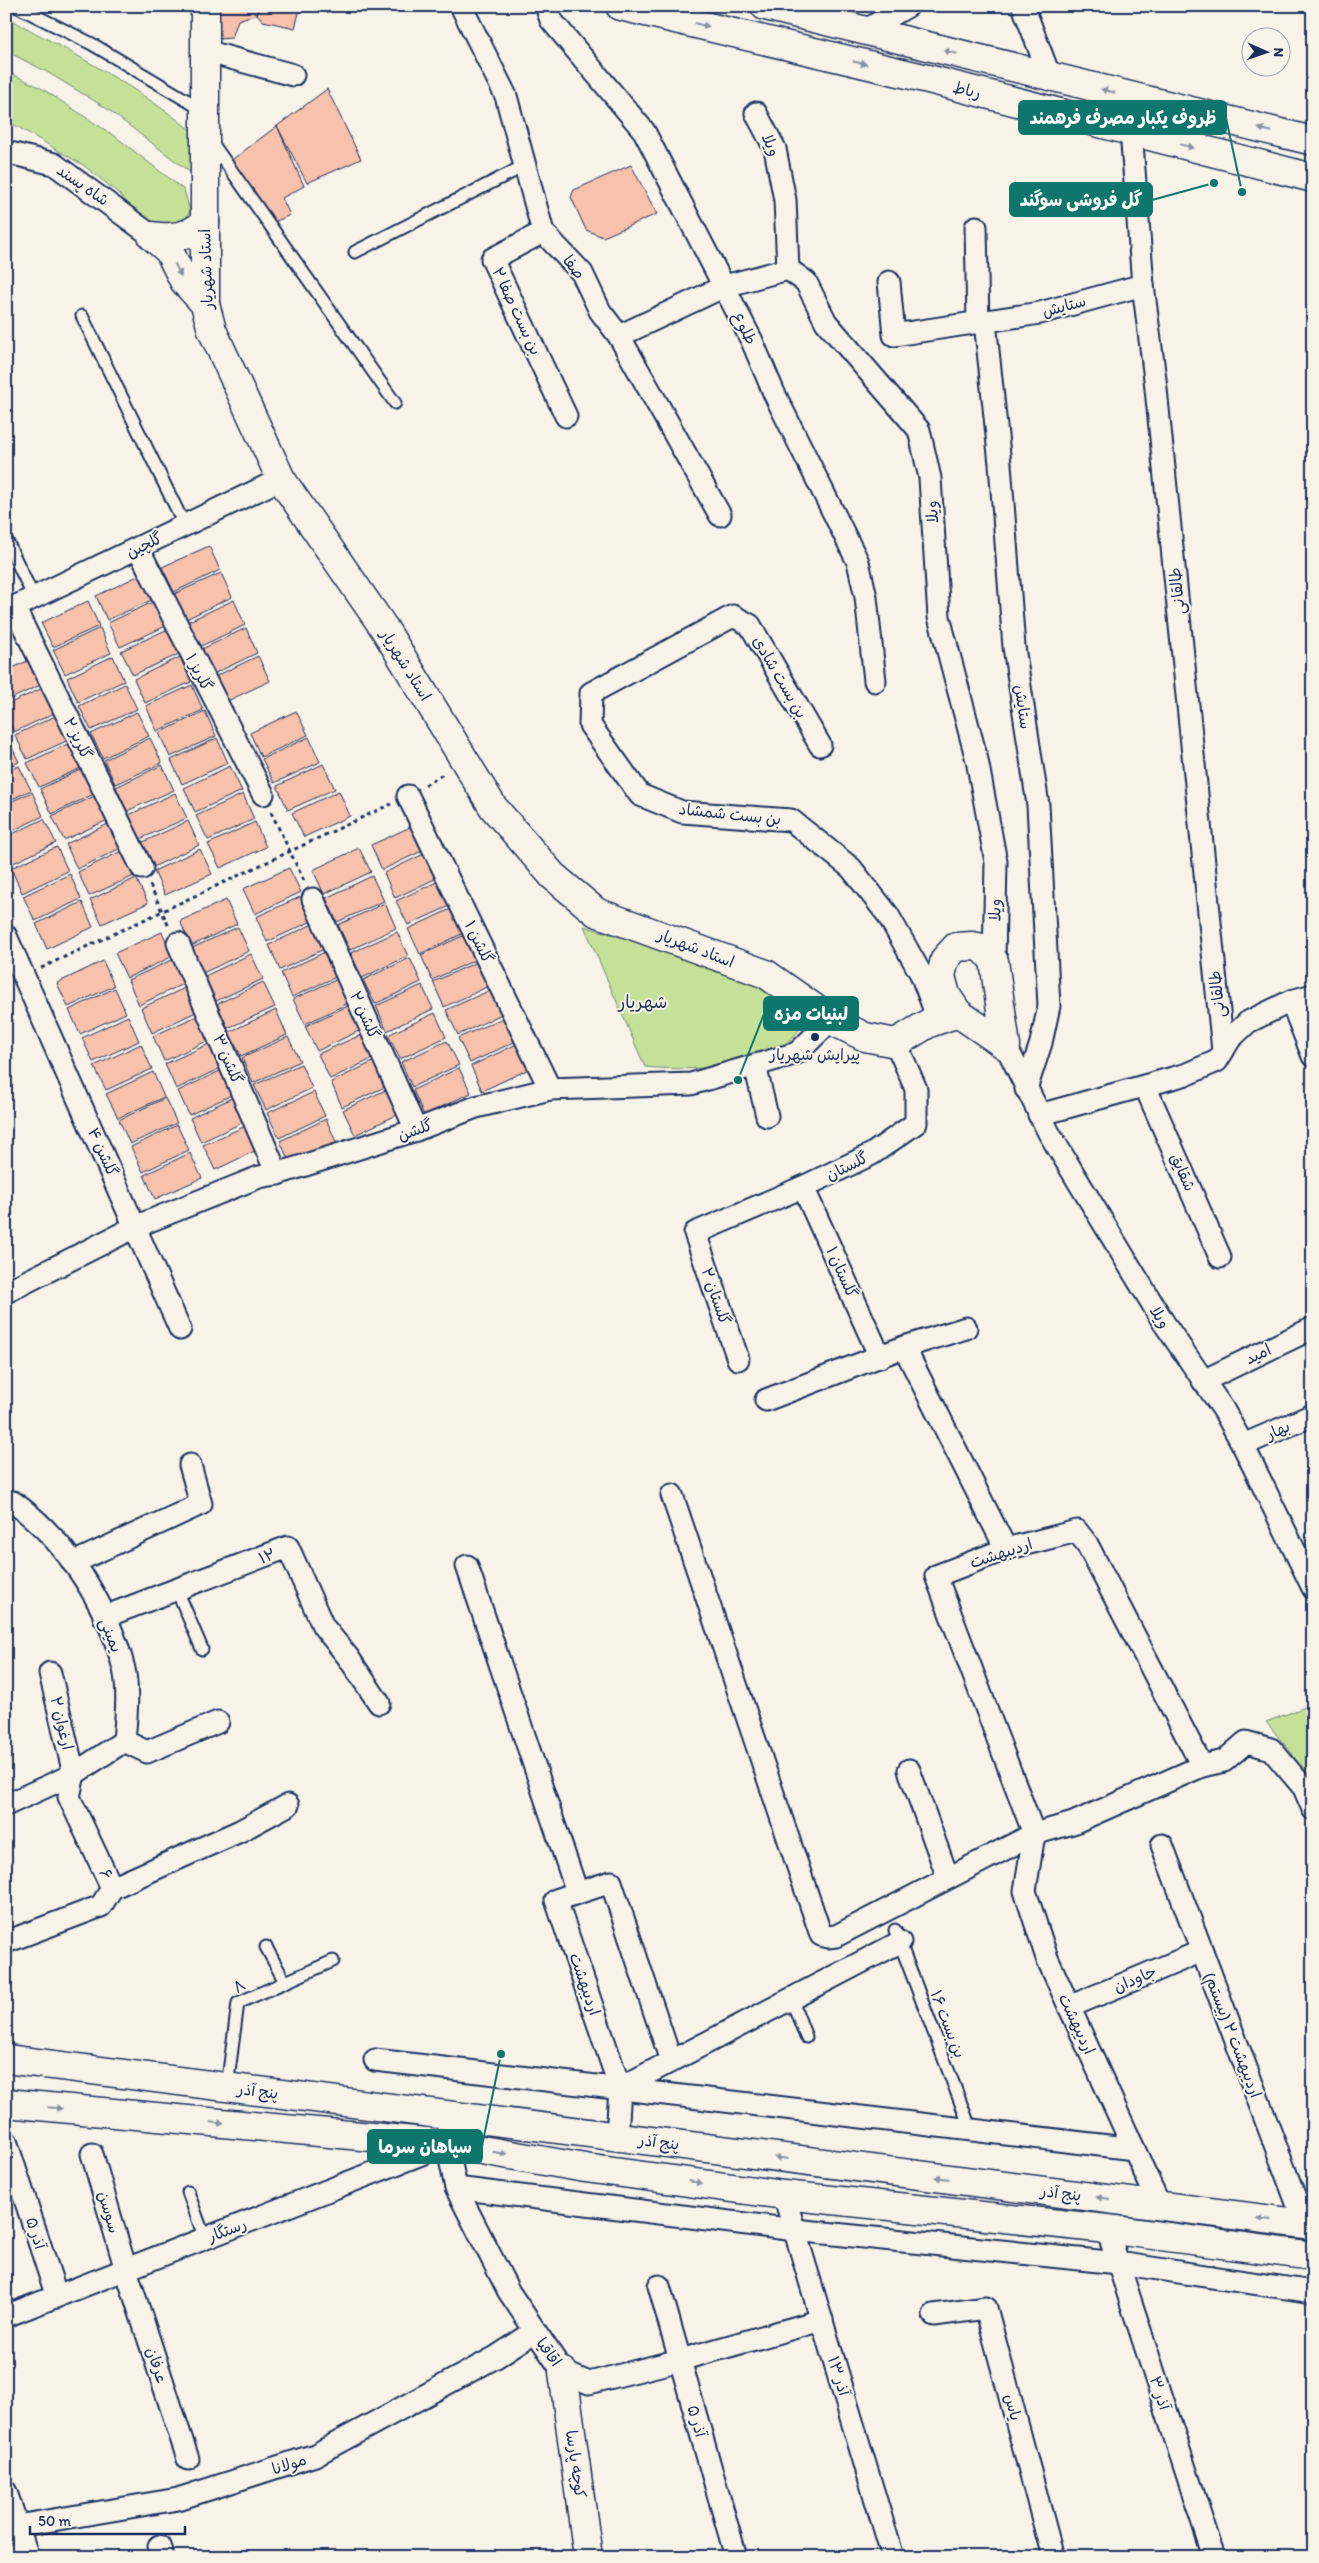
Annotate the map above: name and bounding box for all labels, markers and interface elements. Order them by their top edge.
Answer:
one-way arrow [694,21,709,29]
north arrow [1242,28,1292,78]
text: N [1270,47,1287,57]
one-way arrow [942,48,957,56]
one-way arrow [852,59,867,67]
street label: رباط [951,77,983,103]
one-way arrow [1100,87,1115,95]
callout: ظروف یکبار مصرف فرهمند [1019,101,1226,134]
text: ظروف یکبار مصرف فرهمند [1029,107,1217,129]
one-way arrow [1258,126,1273,134]
street label: ویلا [758,131,784,159]
one-way arrow [1180,142,1195,150]
street label: شاه پسند [53,160,113,211]
callout: گل فروشی سوگند [1010,183,1152,216]
text: گل فروشی سوگند [1020,189,1142,212]
street label: استاد شهریار [195,228,217,312]
street label: صفا [559,251,589,283]
one-way arrow [174,263,182,277]
street label: بن بست صفا ۲ [488,264,546,358]
street label: ستایش [1040,291,1088,321]
street label: طلوع [727,308,761,349]
street label: ویلا [922,500,942,524]
street label: گلچین [123,528,166,563]
street label: طالقانی [1165,566,1190,616]
street label: استاد شهریار [376,624,435,704]
street label: بن بست شادی [749,632,811,722]
street label: گلریز ۱ [182,650,217,694]
street label: ستایش [1010,684,1036,730]
street label: گلریز ۲ [60,714,96,762]
street label: بن بست شمشاد [678,799,782,829]
street label: ویلا [985,898,1005,922]
street label: گلشن ۱ [461,918,497,967]
street label: استاد شهریار [653,924,737,971]
street label: طالقانی [1205,969,1230,1019]
street label: گلشن ۲ [346,988,384,1042]
district label: شهریار [616,991,668,1013]
callout: لبنیات مزه [764,997,858,1030]
text: لبنیات مزه [774,1003,848,1025]
street label: گلشن ۳ [209,1031,247,1087]
marker: پیرایش شهریار [809,1031,821,1043]
place label: پیرایش شهریار [768,1045,860,1065]
street label: گلشن [395,1115,435,1145]
street label: گلشن ۴ [84,1125,122,1179]
street label: گلستان [823,1148,871,1184]
street label: شقایق [1166,1150,1200,1194]
street label: گلستان ۱ [822,1243,862,1301]
street label: گلستان ۲ [697,1265,735,1327]
street label: ویلا [1146,1302,1174,1332]
street label: امید [1242,1340,1274,1368]
street label: بهار [1261,1416,1293,1444]
street label: اردیبهشت [967,1534,1035,1572]
street label: ۱۲ [256,1544,278,1568]
street label: یمینی [95,1615,126,1655]
street label: ارغوان ۲ [46,1694,77,1752]
street label: ۶ [95,1865,117,1883]
street label: اردیبهشت [565,1950,605,2018]
street label: جاودان [1111,1962,1159,1996]
street label: اردیبهشت ۲ (بیستم) [1198,1970,1266,2102]
street label: ۸ [229,1975,249,1997]
street label: بن بست ۱۶ [926,1987,970,2061]
street label: اردیبهشت [1055,1991,1099,2057]
street label: پنج آذر [235,2079,279,2104]
one-way arrow [47,2104,63,2112]
one-way arrow [209,2119,225,2127]
callout: سپاهان سرما [368,2130,482,2163]
street label: پنج آذر [636,2130,680,2155]
text: سپاهان سرما [378,2136,472,2159]
one-way arrow [492,2149,508,2157]
one-way arrow [772,2153,788,2161]
one-way arrow [934,2174,950,2182]
one-way arrow [687,2179,703,2187]
street label: پنج آذر [1038,2181,1082,2206]
street label: سوسن [93,2189,124,2236]
one-way arrow [1095,2194,1111,2202]
street label: رستگار [204,2214,249,2246]
street label: آذر ۵ [22,2215,50,2252]
one-way arrow [1256,2215,1272,2223]
street label: اقاقیا [532,2334,566,2370]
street label: عرفان [142,2345,172,2385]
street label: ۱۳ آذر [824,2354,854,2399]
street label: آذر ۳ [1146,2374,1175,2413]
street label: یاس [1000,2391,1026,2423]
street label: آذر ۵ [683,2403,711,2440]
street label: کوچه پارسا [561,2429,590,2499]
street label: مولانا [269,2450,309,2479]
scale bar [30,2503,185,2535]
text: 50 m [38,2512,71,2530]

